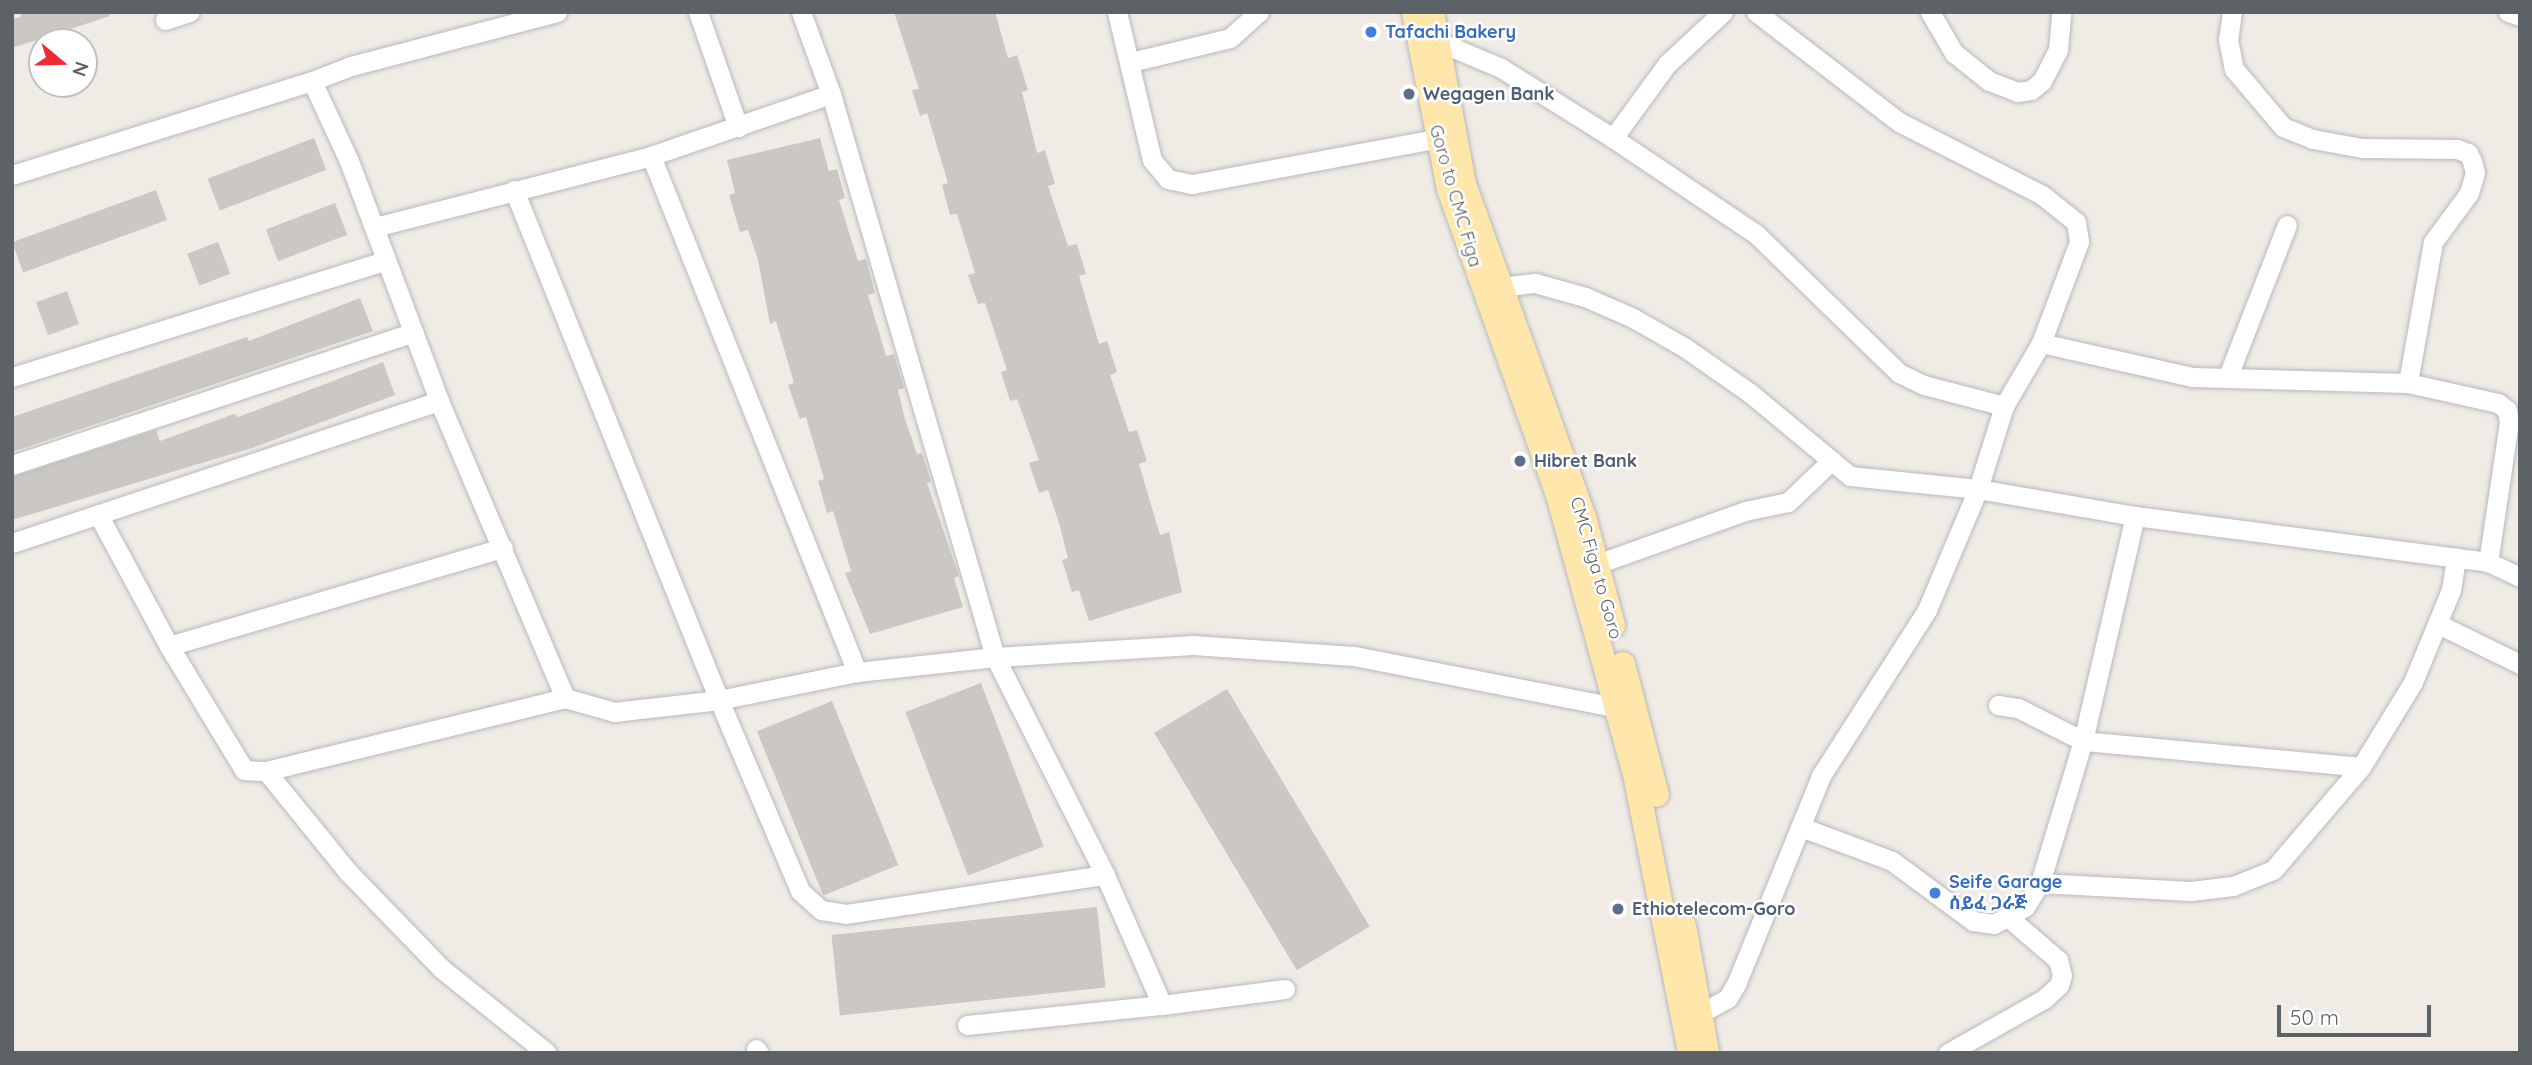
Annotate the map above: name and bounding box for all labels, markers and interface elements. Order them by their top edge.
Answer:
place label: Tafachi Bakery [1385,21,1516,43]
marker: Tafachi Bakery [1363,24,1379,40]
north arrow [28,28,98,98]
text: N [67,59,95,80]
place label: Wegagen Bank [1423,83,1555,105]
marker: Wegagen Bank [1401,86,1417,102]
street label: Goro to CMC Figa [1424,122,1486,270]
place label: Hibret Bank [1534,450,1637,472]
marker: Hibret Bank [1512,453,1528,469]
street label: CMC Figa to Goro [1565,494,1627,642]
place label: Seife Garage ሰይፈ ጋራጅ [1949,872,2062,914]
marker: Seife Garage ሰይፈ ጋራጅ [1927,885,1943,901]
place label: Ethiotelecom-Goro [1632,898,1796,920]
marker: Ethiotelecom-Goro [1610,901,1626,917]
scale bar [2280,992,2434,1036]
text: 50 m [2290,1004,2339,1030]

